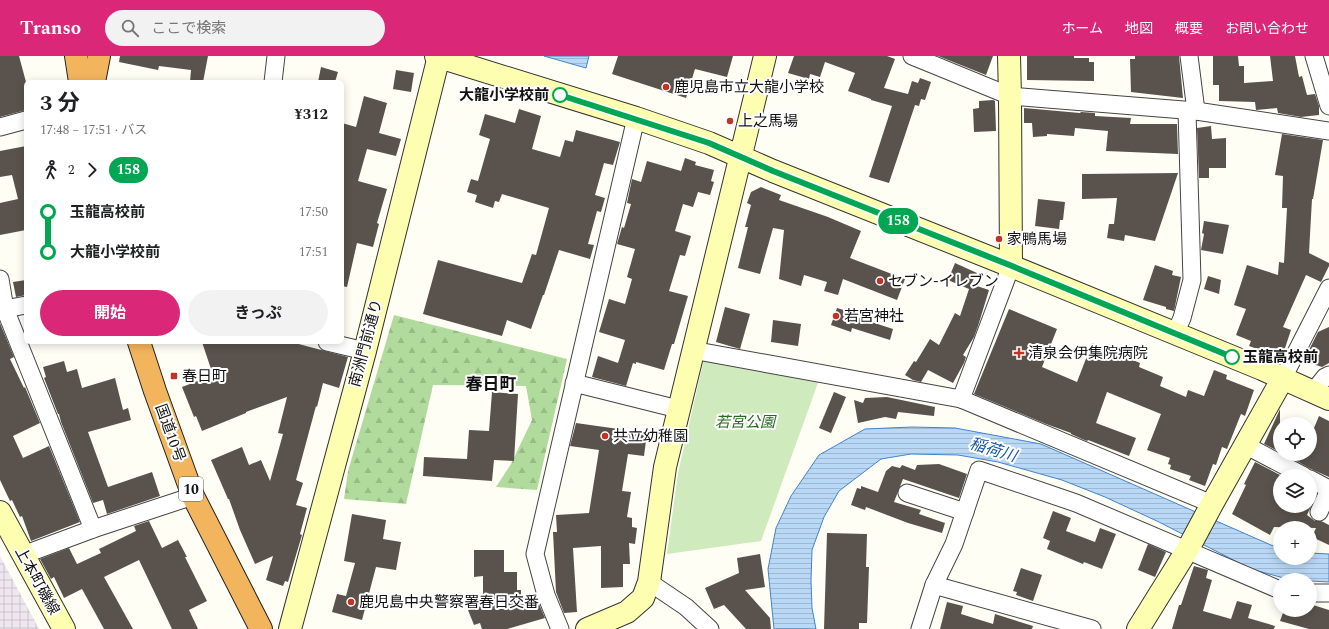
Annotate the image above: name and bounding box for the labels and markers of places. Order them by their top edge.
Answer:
place label: 鹿児島市立大龍小学校 [674,76,824,99]
marker: 鹿児島市立大龍小学校 [661,82,671,92]
place label: 大龍小学校前 [459,84,549,107]
marker: 大龍小学校前 [552,87,568,103]
place label: 上之馬場 [738,110,798,133]
marker: 上之馬場 [725,116,735,126]
place label: 家鴨馬場 [1007,228,1067,251]
marker: 家鴨馬場 [994,234,1004,244]
place label: セブン-イレブン [888,270,999,293]
marker: セブン-イレブン [875,276,885,286]
place label: 若宮神社 [844,305,904,328]
marker: 若宮神社 [831,311,841,321]
place label: 清泉会伊集院病院 [1028,342,1148,365]
place label: 玉龍高校前 [1243,346,1318,369]
marker: 清泉会伊集院病院 [1013,347,1025,359]
marker: 玉龍高校前 [1224,349,1240,365]
place label: 春日町 [182,365,227,388]
marker: 春日町 [169,371,179,381]
place label: 共立幼稚園 [613,425,688,448]
marker: 共立幼稚園 [600,431,610,441]
place label: 鹿児島中央警察署春日交番 [359,591,539,614]
marker: 鹿児島中央警察署春日交番 [346,597,356,607]

